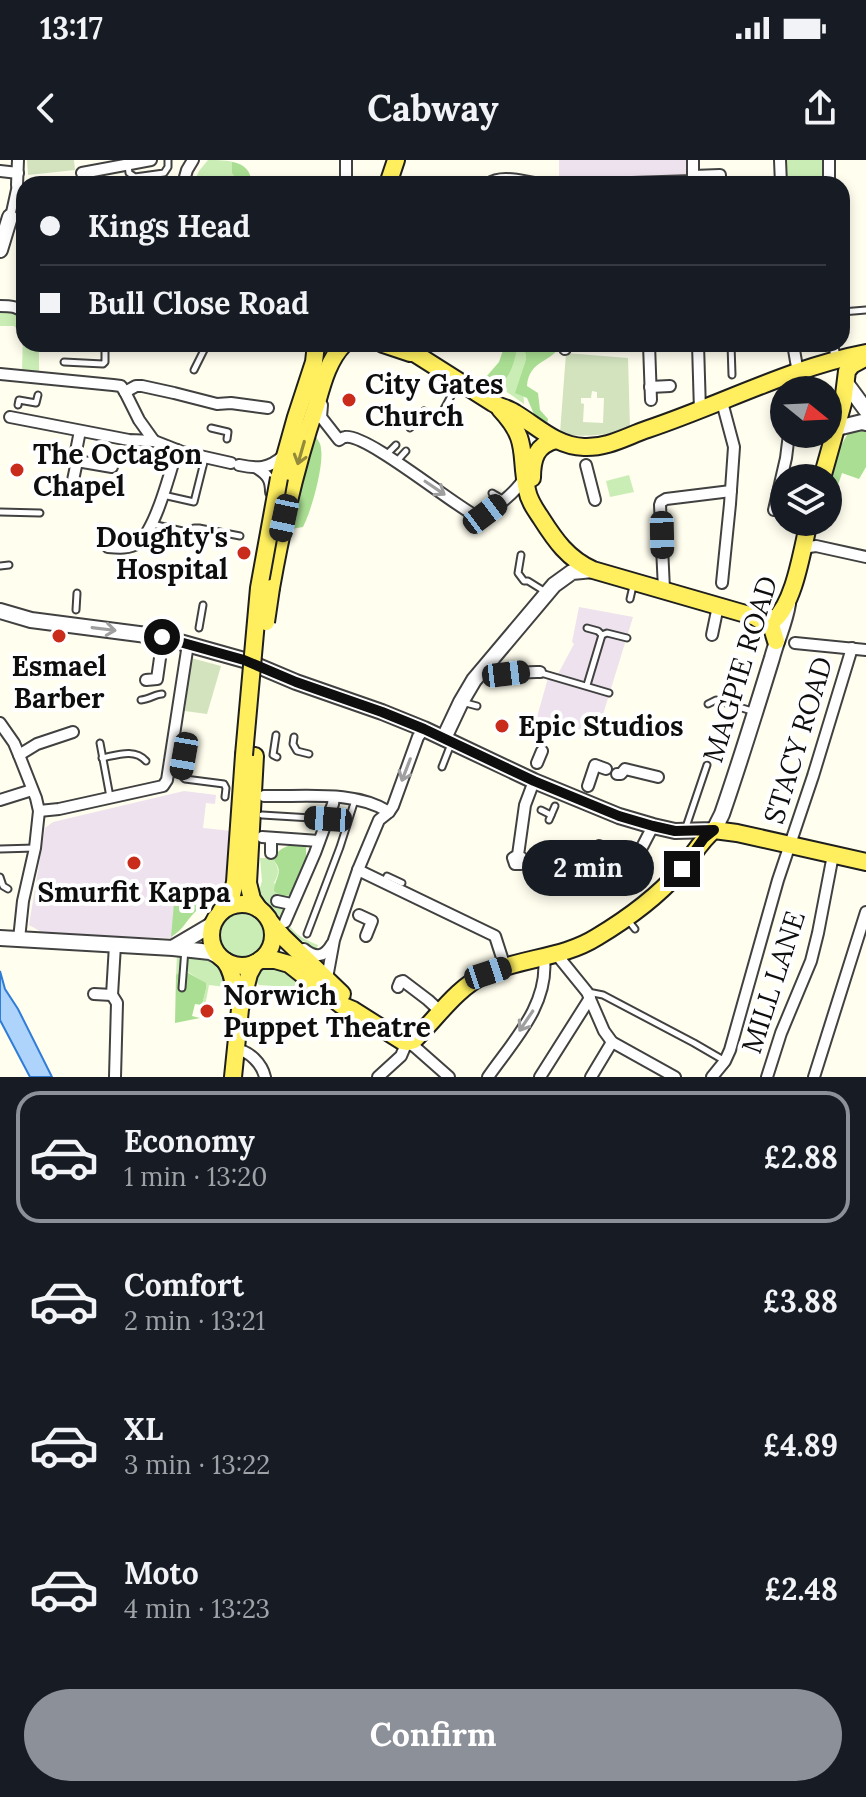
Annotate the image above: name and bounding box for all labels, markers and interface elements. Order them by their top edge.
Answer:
text: 13:17 [40,9,103,47]
text: Cabway [367,85,499,131]
icon: back [24,86,68,130]
icon: share [798,86,842,130]
text: Kings Head [88,207,250,245]
text: Bull Close Road [88,284,309,322]
place label: City Gates Church [365,366,504,434]
north arrow [770,376,842,448]
map controls [770,376,842,536]
marker: City Gates Church [340,391,358,409]
place label: The Octagon Chapel [33,436,203,504]
one-way arrow [293,440,308,466]
marker: The Octagon Chapel [8,461,26,479]
button: layers [770,464,842,536]
one-way arrow [424,480,446,497]
car [459,490,511,538]
car [267,492,301,544]
car [650,511,674,559]
place label: Doughty's Hospital [95,519,228,587]
marker: Doughty's Hospital [235,544,253,562]
street label: MAGPIE ROAD [695,571,785,767]
route start [144,619,180,655]
one-way arrow [91,622,116,637]
marker: Esmael Barber [50,627,68,645]
place label: Esmael Barber [11,648,107,716]
street label: STACY ROAD [755,652,841,828]
car [481,659,531,689]
place label: Epic Studios [518,708,684,744]
marker: Epic Studios [493,717,511,735]
car [168,730,200,782]
one-way arrow [398,757,412,782]
car [303,805,353,833]
callout: 2 min [522,841,654,897]
text: 2 min [553,851,623,884]
route end [664,851,700,887]
marker: Smurfit Kappa [125,854,143,872]
place label: Smurfit Kappa [37,874,231,910]
street label: MILL LANE [733,906,813,1058]
car [461,954,515,992]
place label: Norwich Puppet Theatre [223,977,431,1045]
marker: Norwich Puppet Theatre [198,1002,216,1020]
one-way arrow [518,1010,535,1032]
icon: car [28,1121,100,1193]
text: Economy [124,1122,255,1160]
text: £2.88 [764,1138,838,1176]
text: 1 min · 13:20 [124,1160,267,1193]
icon: car [28,1265,100,1337]
text: Comfort [124,1266,244,1304]
text: £3.88 [763,1282,838,1320]
text: 2 min · 13:21 [124,1304,265,1337]
icon: car [28,1409,100,1481]
text: XL [124,1410,163,1448]
text: £4.89 [763,1426,838,1464]
text: 3 min · 13:22 [124,1448,270,1481]
icon: car [28,1553,100,1625]
text: Moto [124,1554,199,1592]
text: £2.48 [764,1570,838,1608]
text: 4 min · 13:23 [124,1592,270,1625]
button: Confirm [24,1689,842,1781]

